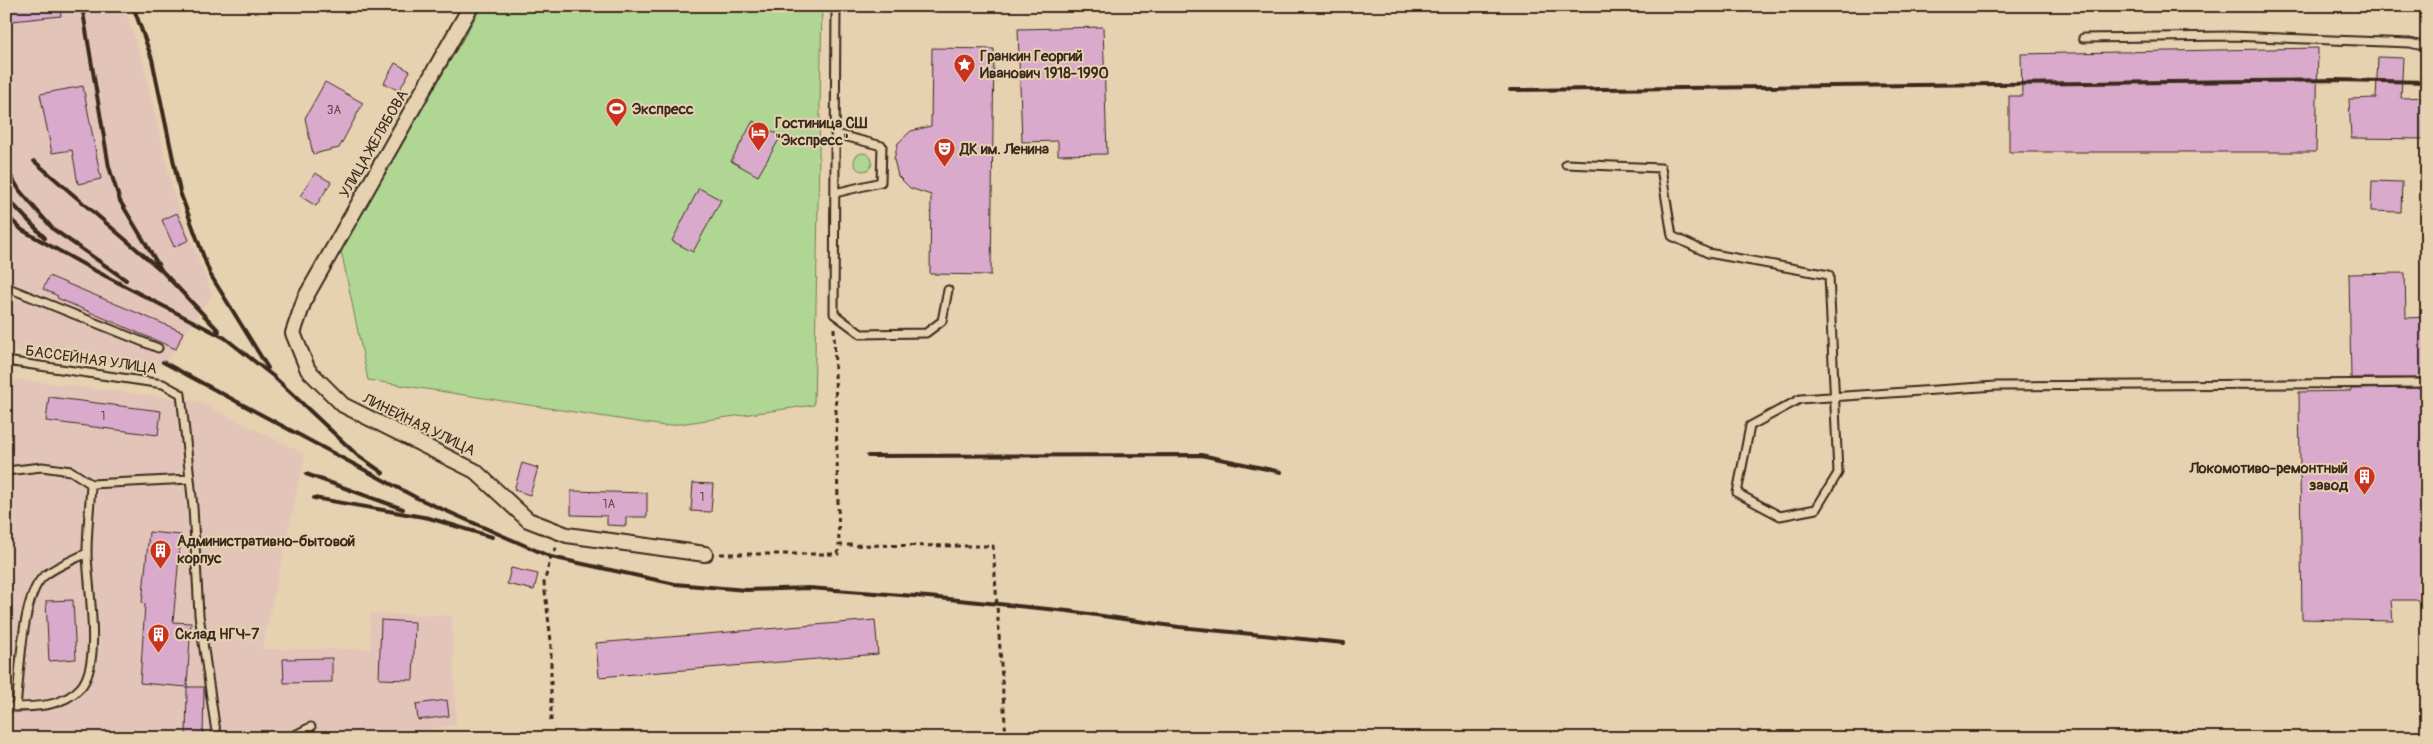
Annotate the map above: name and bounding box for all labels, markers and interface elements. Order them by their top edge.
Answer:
place label: Гранкин Георгий Иванович 1918-1990 [980,47,1109,83]
place icon: Гранкин Георгий Иванович 1918-1990 [952,53,976,84]
street label: УЛИЦА ЖЕЛЯБОВА [335,86,413,202]
sports icon: Экспресс [604,97,628,128]
place label: Экспресс [632,100,694,119]
house number: 3А [327,103,341,118]
place label: Гостиница СШ "Экспресс" [775,114,868,150]
hotel icon: Гостиница СШ "Экспресс" [747,120,771,151]
theatre icon: ДК им. Ленина [932,137,956,168]
place label: ДК им. Ленина [959,140,1049,159]
street label: БАССЕЙНАЯ УЛИЦА [24,341,158,379]
street label: ЛИНЕЙНАЯ УЛИЦА [359,389,479,461]
house number: 1 [101,409,105,424]
place label: Локомотиво-ремонтный завод [2188,459,2349,495]
building icon: Локомотиво-ремонтный завод [2352,465,2376,496]
house number: 1 [700,490,704,505]
house number: 1А [603,497,615,512]
place label: Административно-бытовой корпус [177,532,355,568]
building icon: Административно-бытовой корпус [149,538,173,569]
building icon: Склад НГЧ-7 [147,622,171,653]
place label: Склад НГЧ-7 [175,625,259,644]

